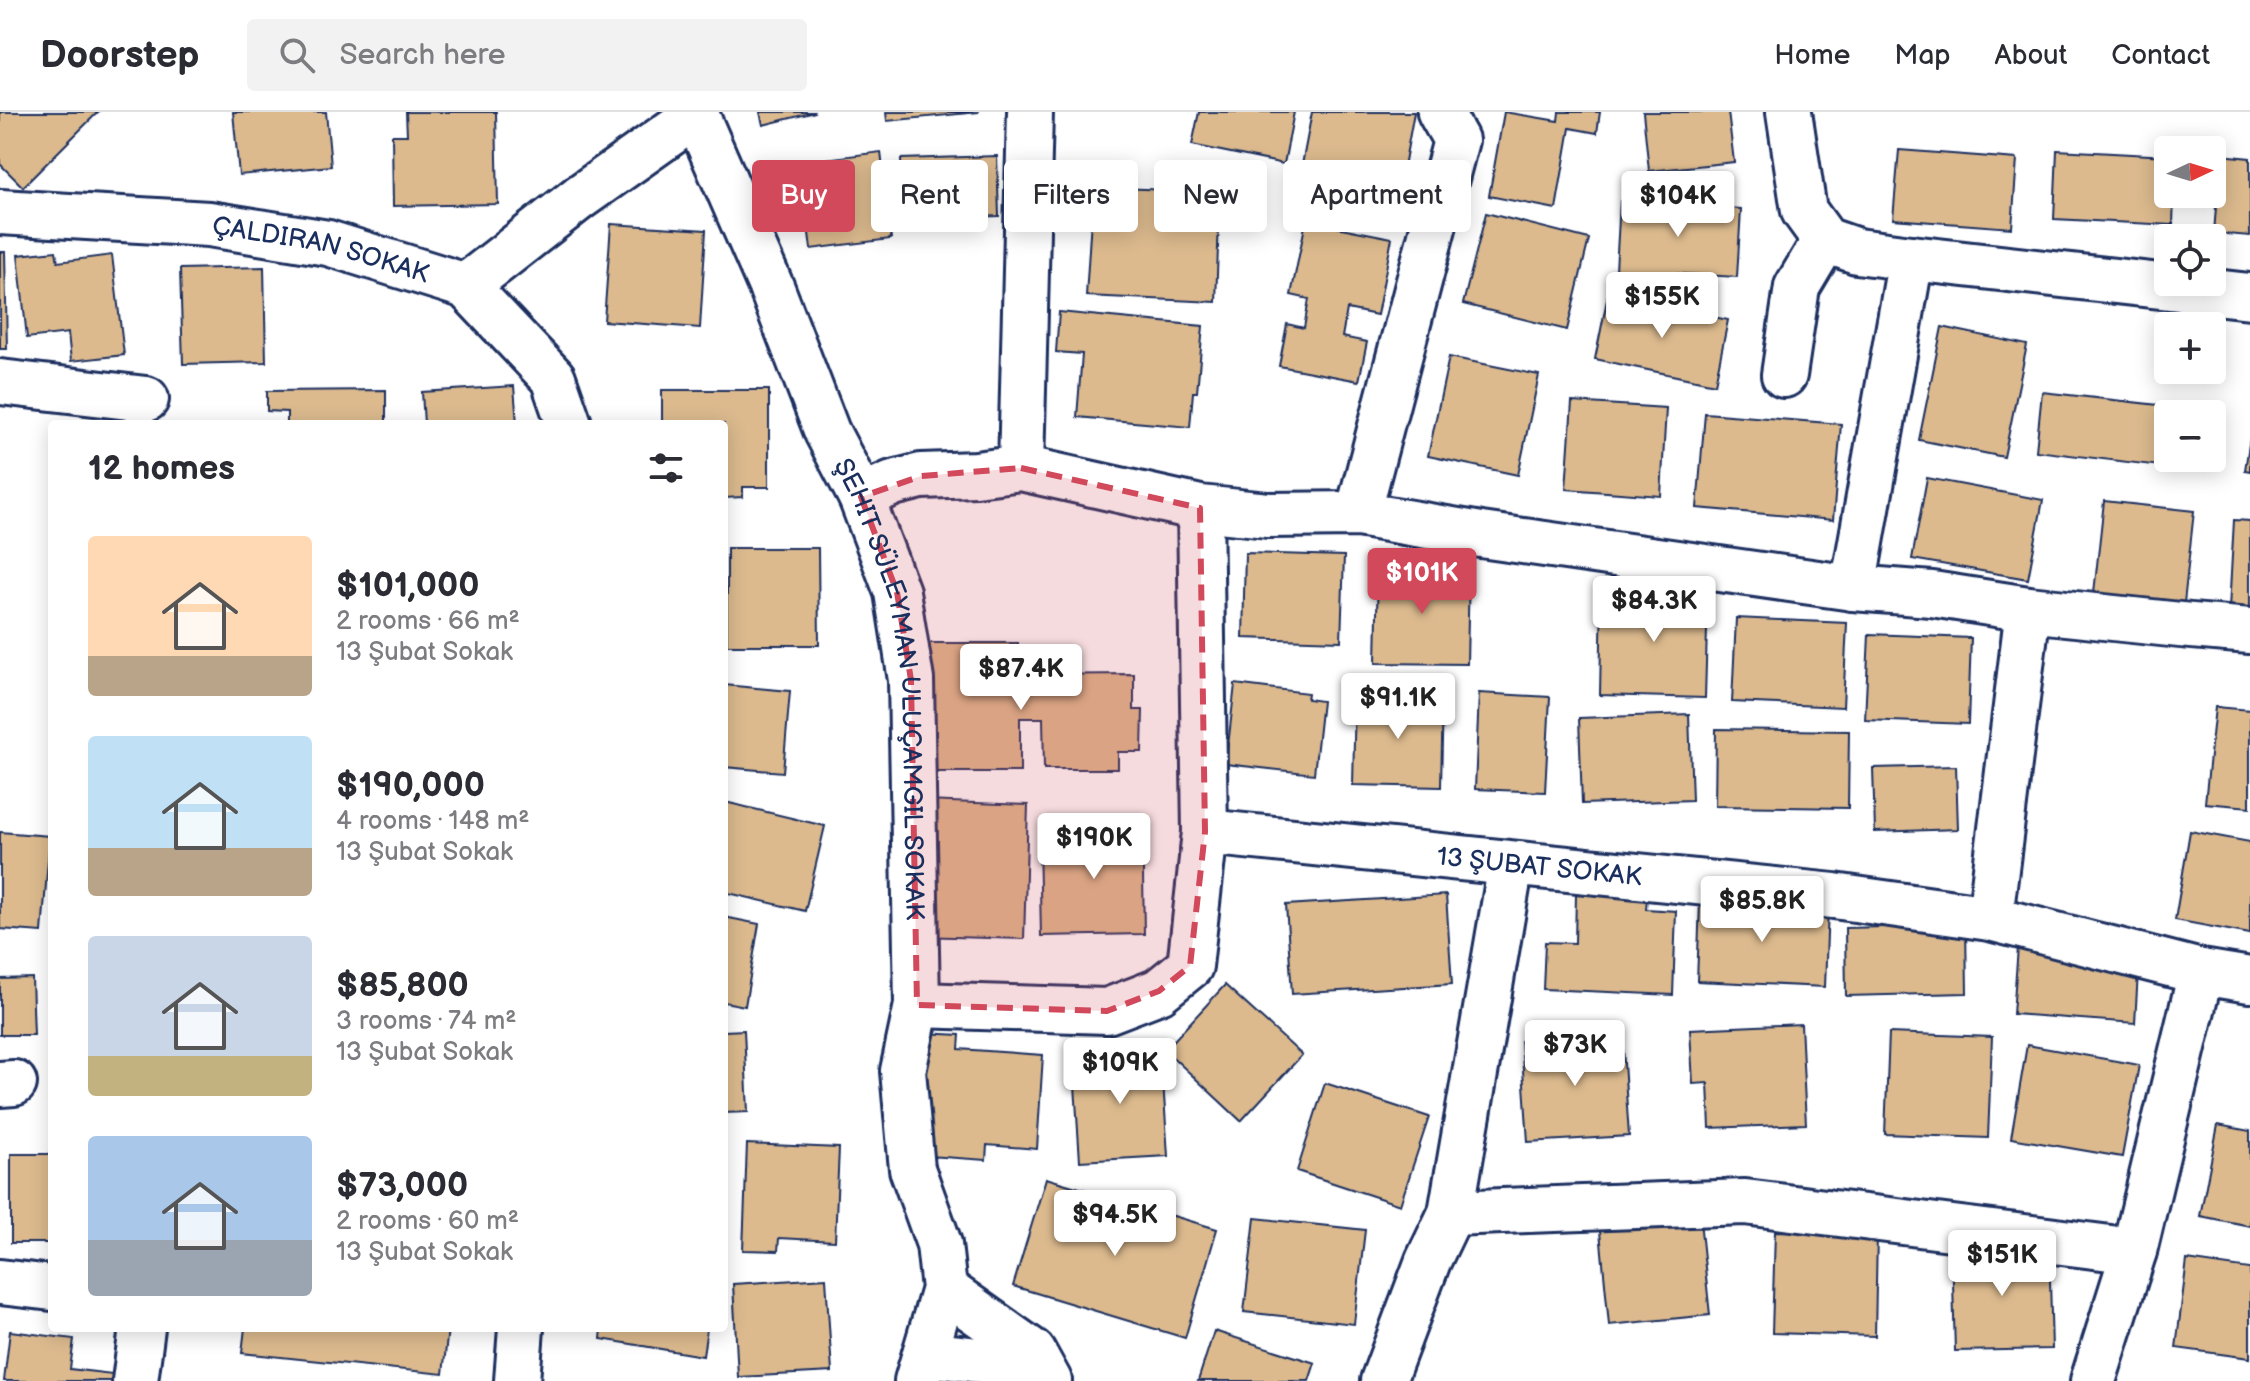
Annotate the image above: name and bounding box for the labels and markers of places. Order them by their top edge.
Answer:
pin: $104K [1622,171,1734,239]
pin: $155K [1606,272,1718,340]
pin: $101K [1366,548,1478,616]
pin: $84.3K [1589,576,1719,644]
pin: $87.4K [956,644,1086,712]
pin: $91.1K [1333,673,1463,741]
pin: $190K [1038,813,1150,881]
pin: $85.8K [1697,876,1827,944]
pin: $73K [1528,1020,1622,1088]
pin: $109K [1064,1038,1176,1106]
pin: $94.5K [1050,1190,1180,1258]
pin: $151K [1946,1230,2058,1298]

